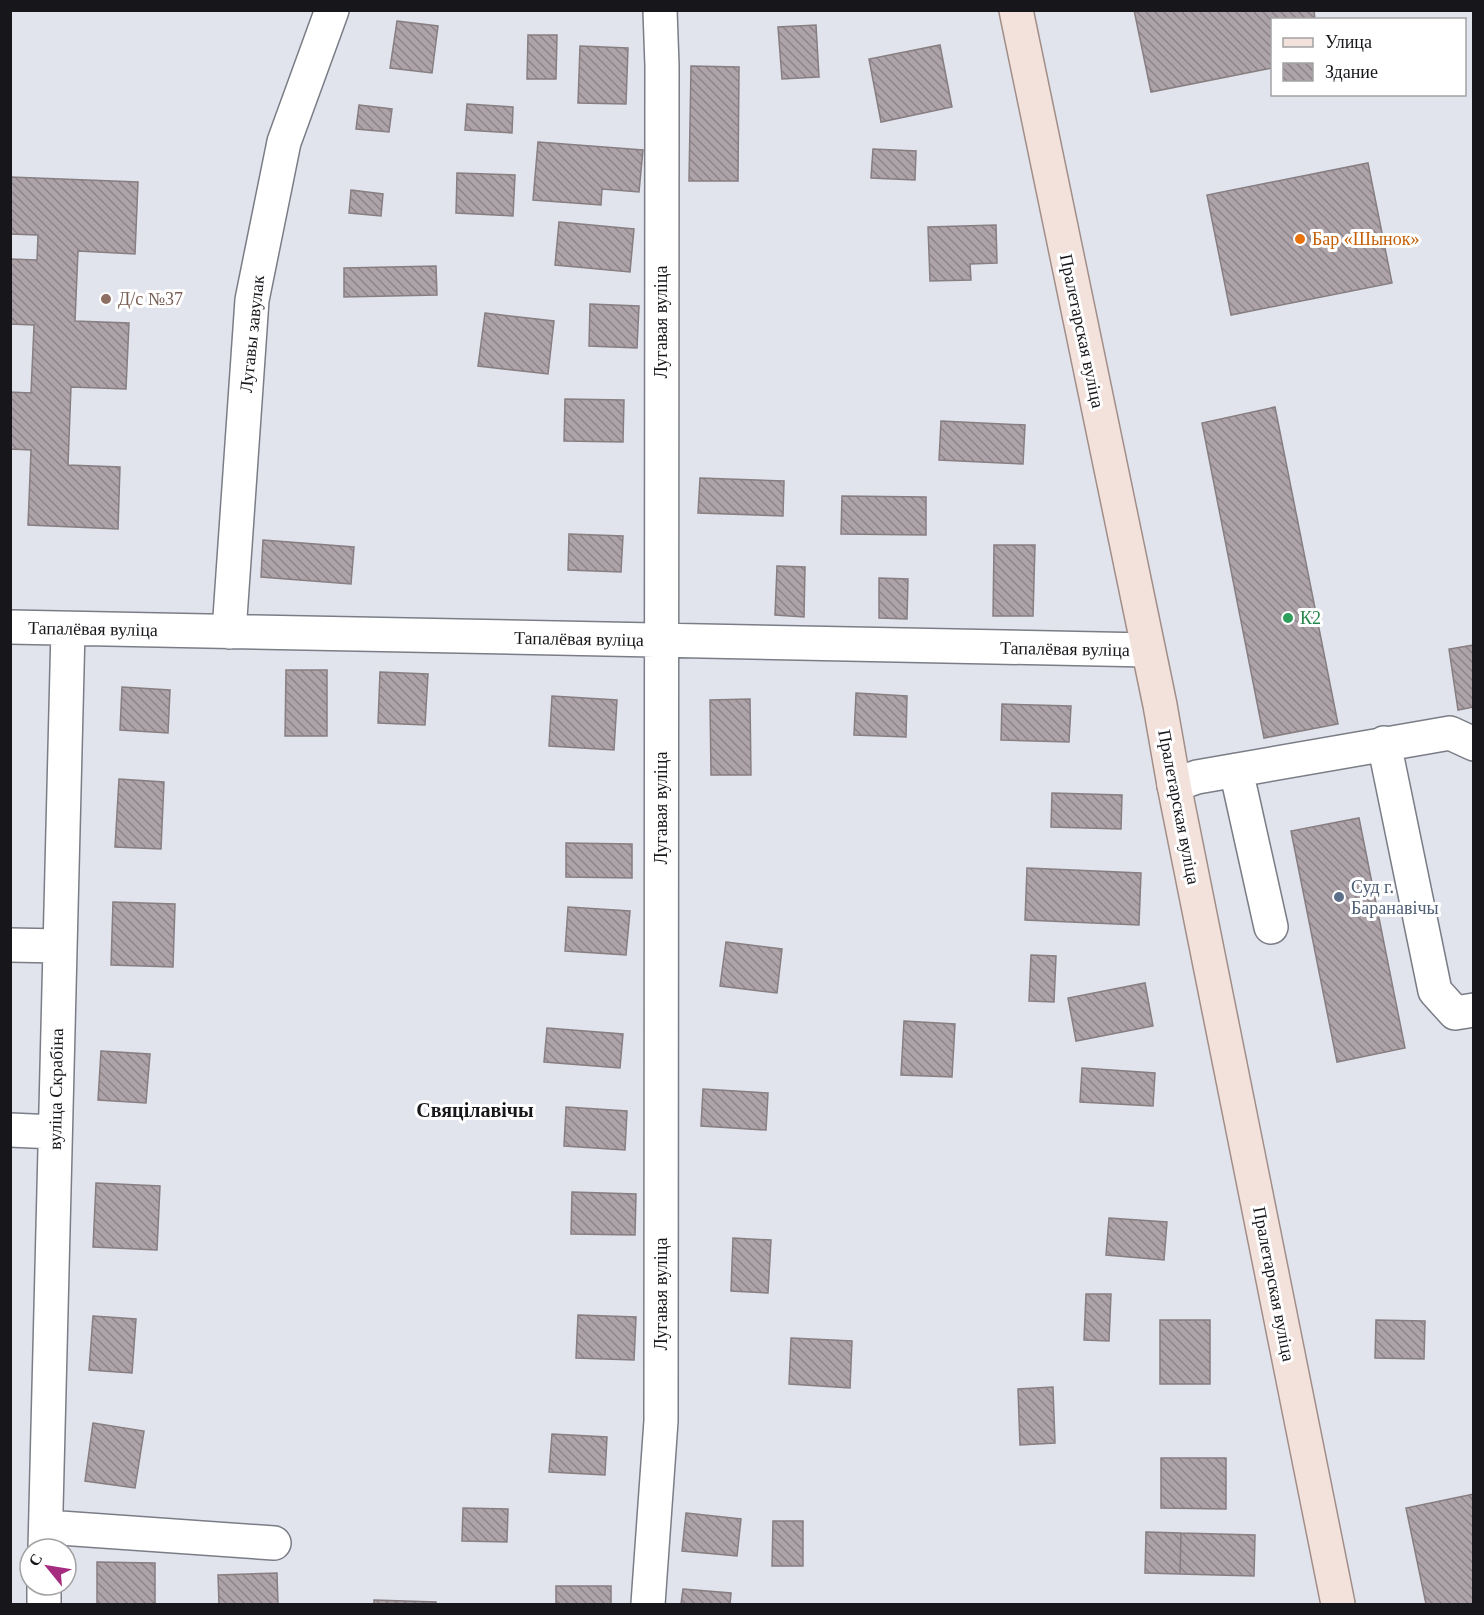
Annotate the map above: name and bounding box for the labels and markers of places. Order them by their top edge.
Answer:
place label: Бар «Шынок» [1312,229,1419,249]
marker: Бар «Шынок» [1293,232,1307,246]
place label: Д/с №37 [118,289,183,309]
marker: Д/с №37 [99,292,113,306]
place label: К2 [1300,608,1321,628]
marker: К2 [1281,611,1295,625]
place label: Суд г. Баранавічы [1351,877,1439,918]
marker: Суд г. Баранавічы [1332,890,1346,904]

